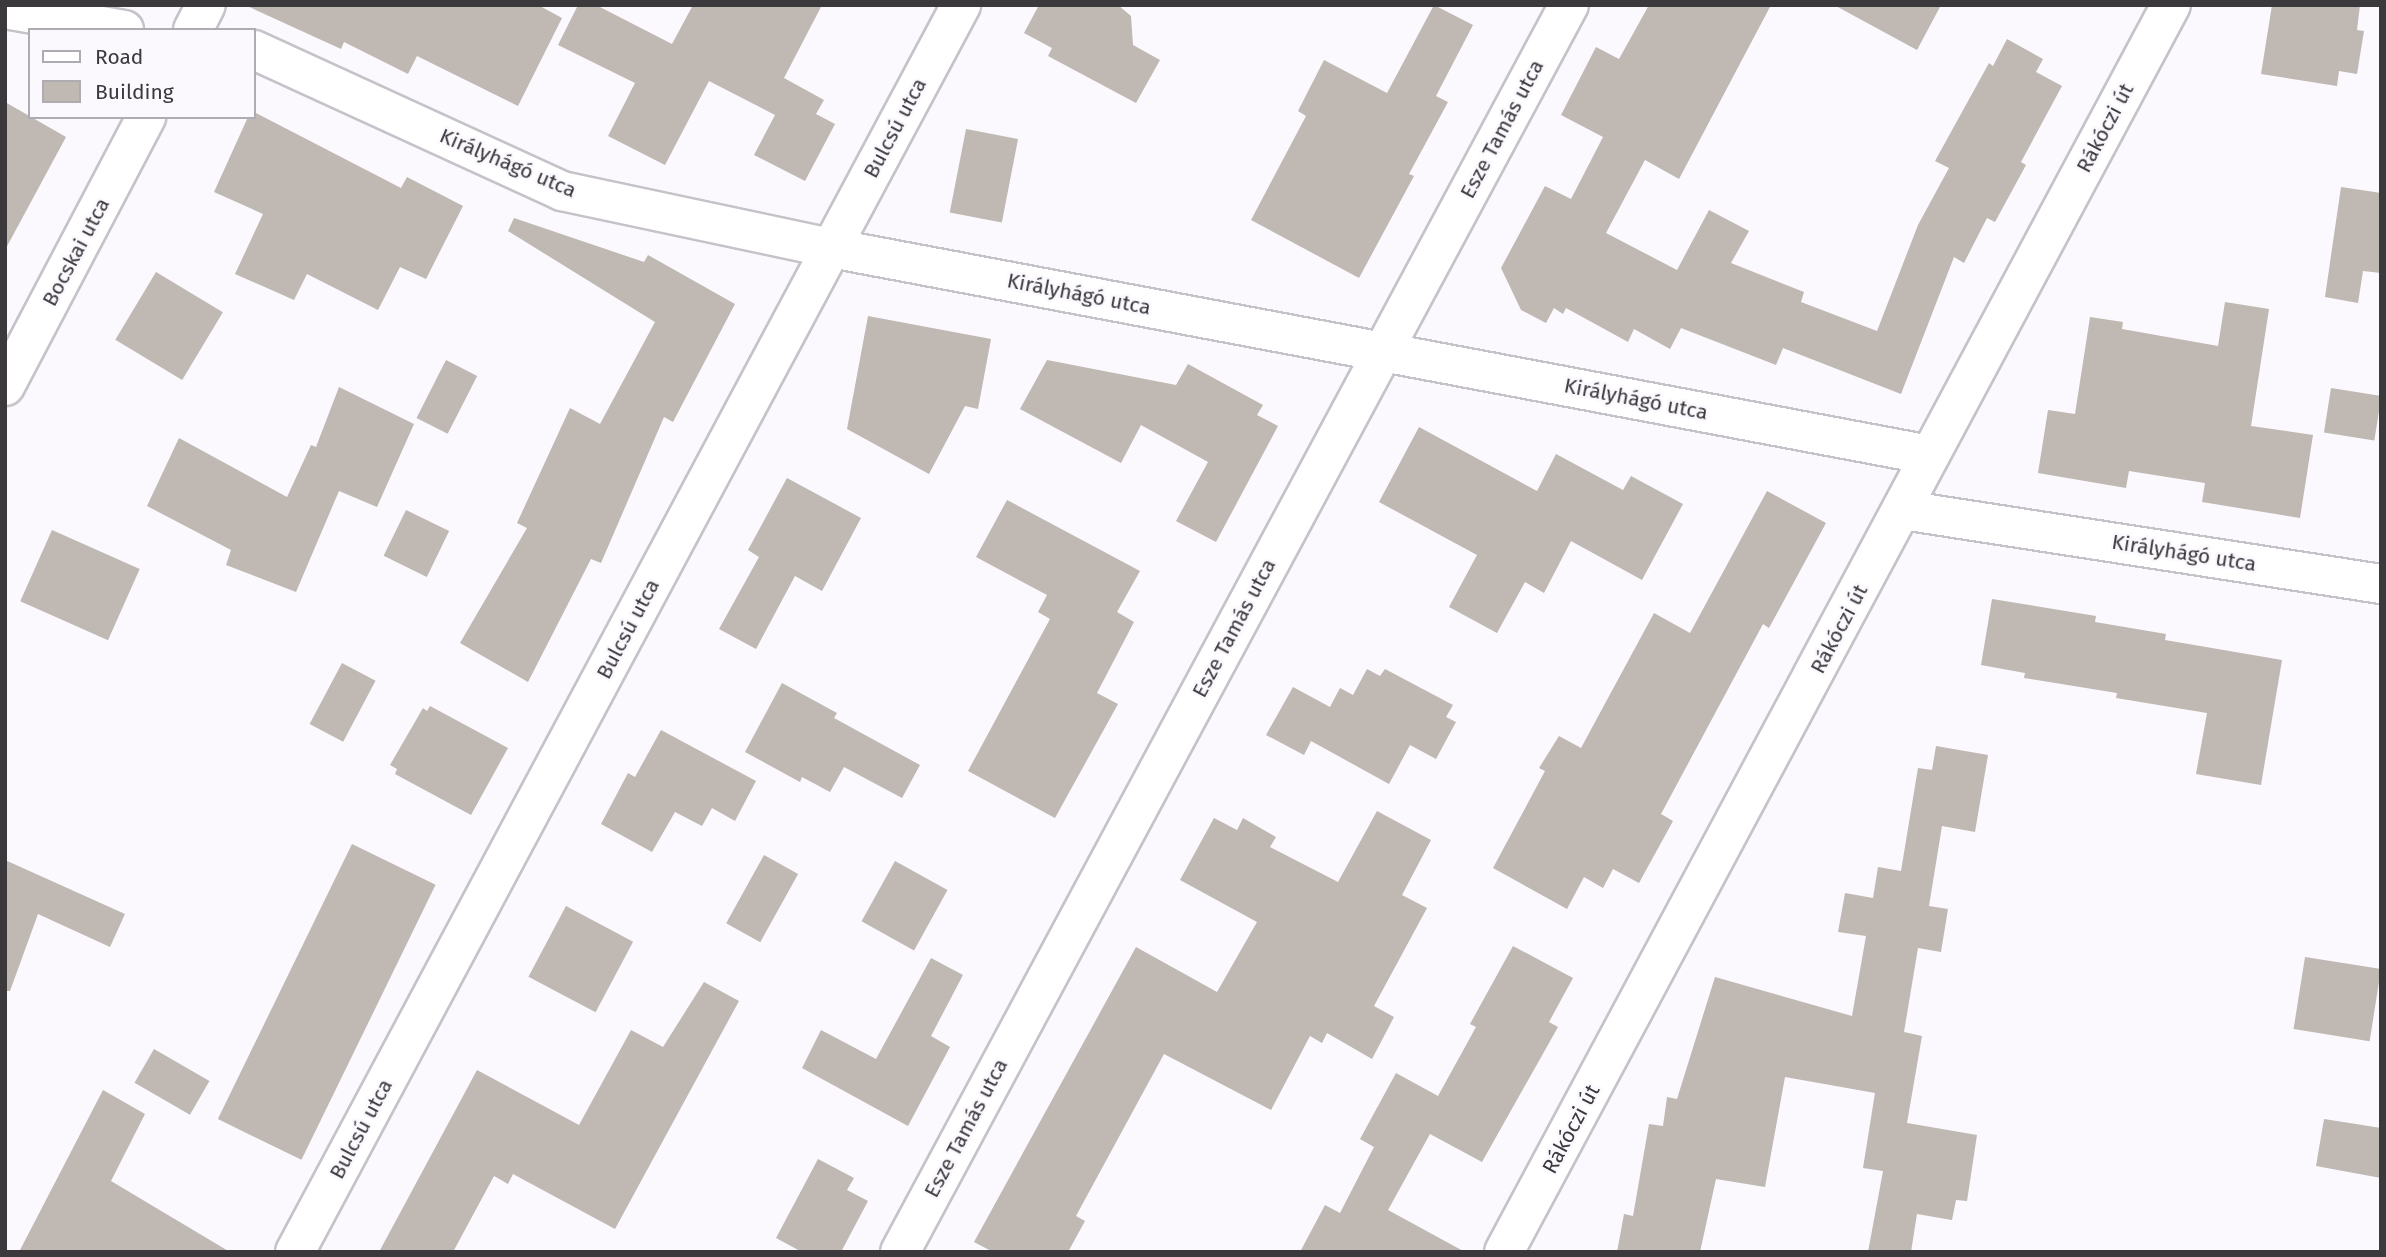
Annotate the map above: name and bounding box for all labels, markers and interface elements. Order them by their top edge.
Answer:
legend [28,28,256,119]
text: Road [95,44,143,70]
street label: Esze Tamás utca [1455,55,1549,203]
street label: Bulcsú utca [858,74,932,182]
text: Building [95,79,174,105]
street label: Rákóczi út [2071,79,2139,177]
street label: Királyhágó utca [436,123,580,203]
street label: Bocskai utca [37,194,115,310]
street label: Királyhágó utca [1005,268,1153,320]
street label: Királyhágó utca [1562,373,1710,425]
street label: Királyhágó utca [2110,529,2258,577]
street label: Esze Tamás utca [1187,554,1281,702]
street label: Bulcsú utca [591,575,665,683]
street label: Rákóczi út [1805,580,1873,678]
street label: Esze Tamás utca [919,1054,1013,1202]
street label: Bulcsú utca [324,1075,398,1183]
street label: Rákóczi út [1537,1080,1605,1178]

